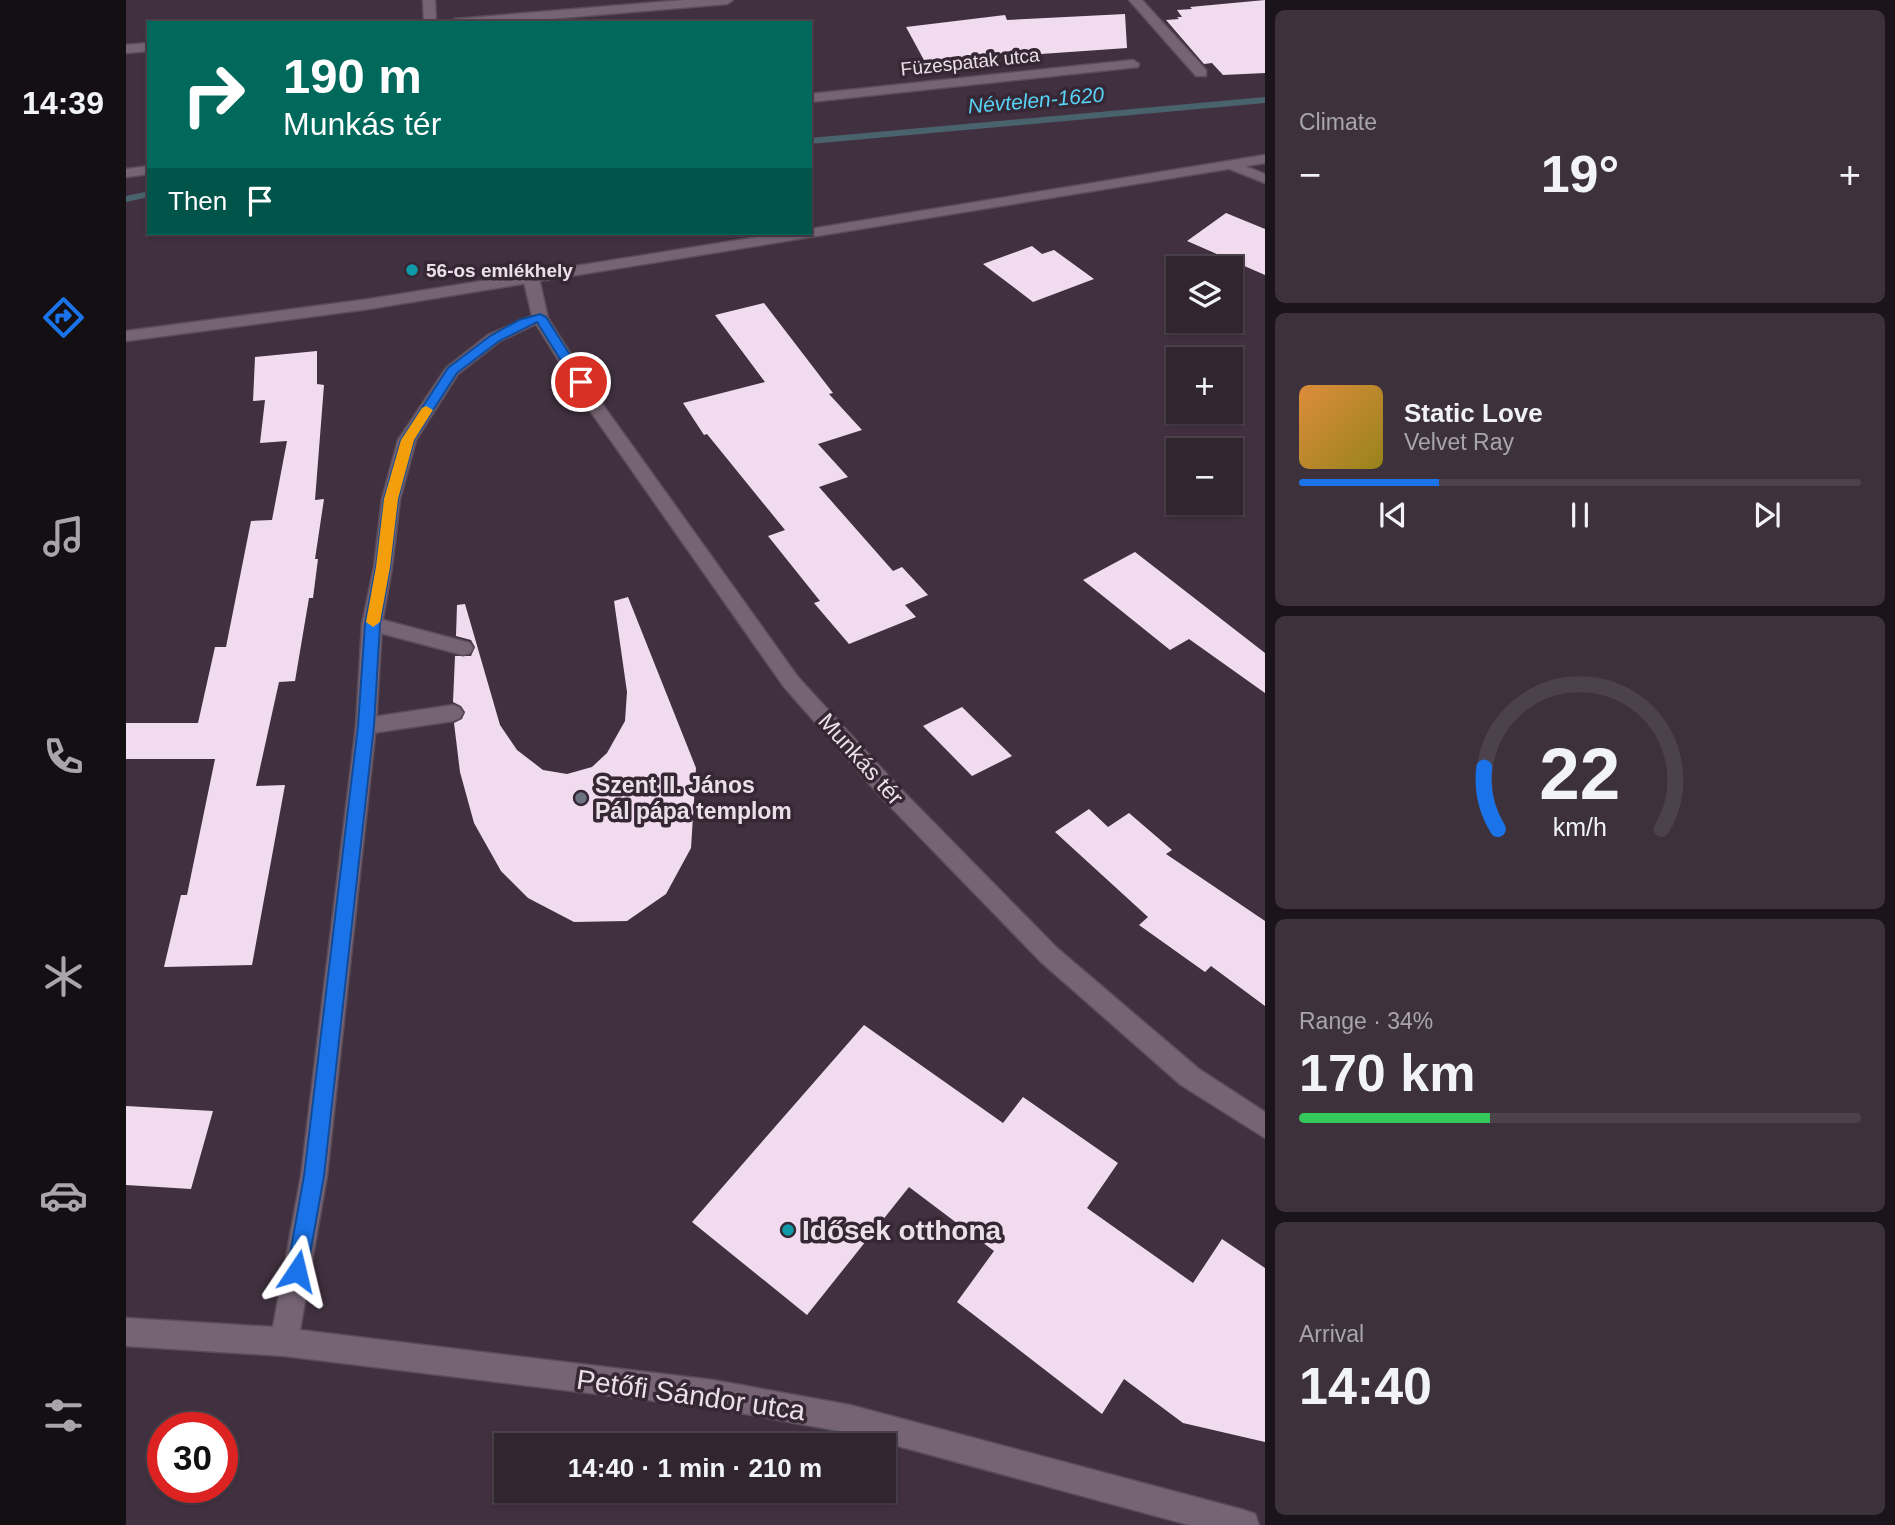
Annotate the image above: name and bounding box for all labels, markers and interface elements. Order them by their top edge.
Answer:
street label: Füzespatak utca [900,44,1041,80]
icon: right [168,49,259,140]
text: 190 m [283,49,422,103]
water label: Névtelen-1620 [967,83,1105,117]
text: 14:39 [22,85,104,121]
text: Munkás tér [283,106,441,142]
text: Climate [1299,109,1377,135]
text: 19° [1541,145,1619,203]
text: − [1299,154,1321,196]
text: + [1839,154,1861,196]
icon: arrive [241,182,279,220]
text: Then [168,186,227,216]
map controls [1166,256,1243,515]
button: layers [1166,256,1243,333]
place label: 56-os emlékhely [426,260,573,281]
marker: 56-os emlékhely [404,262,420,278]
icon: directions [39,293,88,342]
button: + [1166,347,1243,424]
pin [551,352,611,412]
icon: arrive [562,363,600,401]
text: Static Love [1404,398,1543,428]
text: Velvet Ray [1404,429,1514,455]
button: − [1166,438,1243,515]
icon: previous [1374,496,1412,534]
icon: pause [1561,496,1599,534]
icon: next [1748,496,1786,534]
icon: music [39,512,88,561]
street label: Munkás tér [813,708,909,810]
icon: phone [39,732,88,781]
text: 22 [1540,733,1620,814]
place label: Szent II. János Pál pápa templom [595,772,792,824]
marker: Szent II. János Pál pápa templom [573,790,589,806]
text: km/h [1553,812,1607,840]
icon: climate [39,952,88,1001]
text: Range · 34% [1299,1008,1433,1034]
text: 170 km [1299,1044,1475,1102]
icon: car [39,1171,88,1220]
place label: Idősek otthona [802,1215,1002,1246]
marker: Idősek otthona [780,1222,796,1238]
position arrow [260,1234,334,1308]
text: Arrival [1299,1321,1364,1347]
text: 14:40 [1299,1357,1432,1415]
street label: Petőfi Sándor utca [575,1364,808,1426]
icon: filters [39,1391,88,1440]
speed limit sign: 30 [147,1412,238,1503]
text: 14:40 · 1 min · 210 m [568,1453,822,1483]

